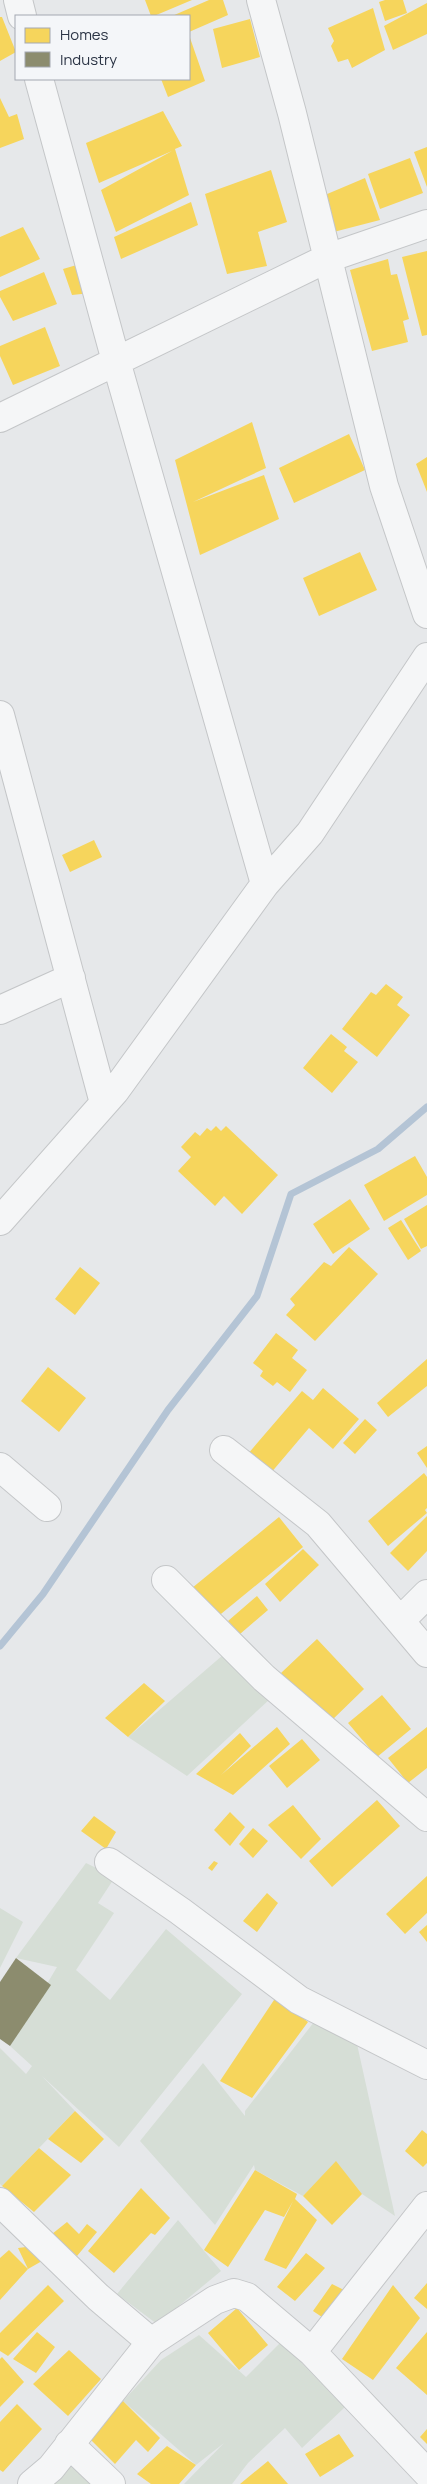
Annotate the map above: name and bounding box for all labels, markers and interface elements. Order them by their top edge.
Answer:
legend [15,15,190,80]
text: Homes [60,24,109,45]
text: Industry [60,49,117,70]

